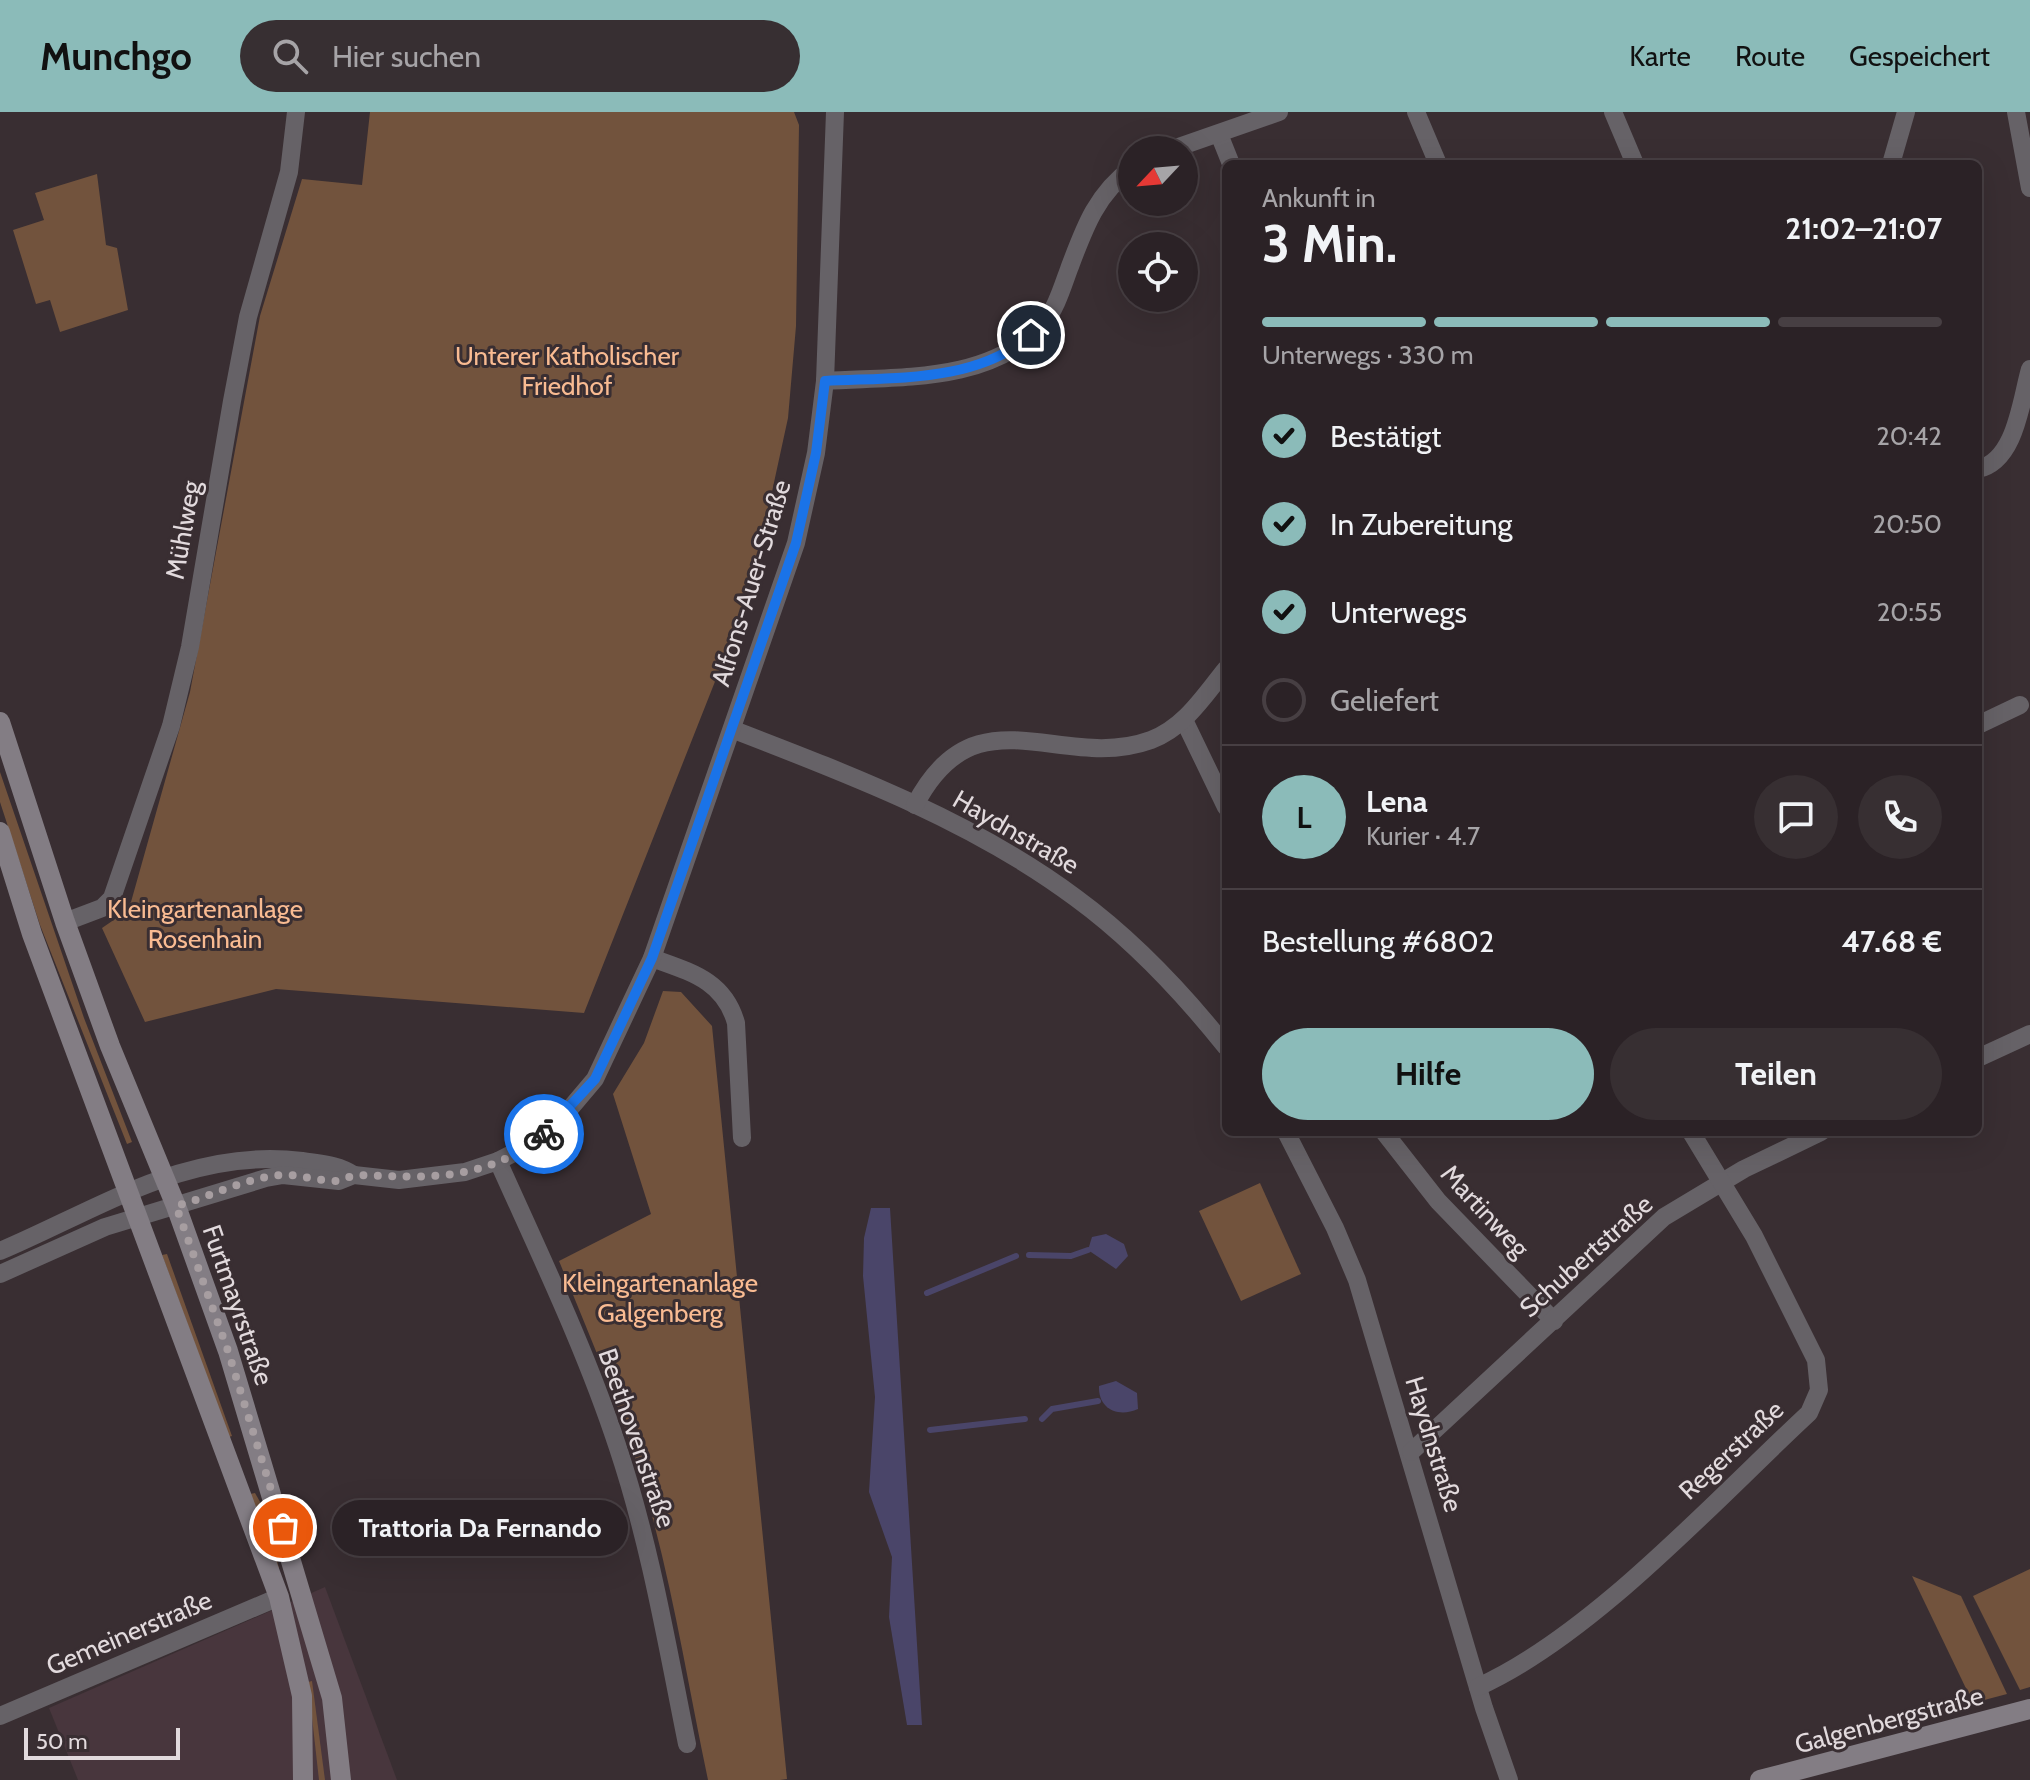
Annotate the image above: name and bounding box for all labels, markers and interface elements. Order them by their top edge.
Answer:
search box [240,20,800,92]
text: Munchgo [40,33,192,80]
icon: search [268,34,312,78]
text: Hier suchen [332,38,481,75]
text: Karte [1629,39,1691,73]
text: Route [1735,39,1805,73]
text: Gespeichert [1849,39,1990,73]
north arrow [1118,136,1198,216]
map controls [1118,136,1198,312]
text: Ankunft in [1262,182,1376,214]
text: 21:02–21:07 [1785,210,1942,247]
text: 3 Min. [1262,212,1397,275]
button: locate [1118,232,1198,312]
pin [997,301,1065,369]
icon: home [1009,313,1053,357]
text: Unterwegs · 330 m [1262,339,1473,371]
park label: Unterer Katholischer Friedhof [455,340,680,402]
icon: check [1262,414,1306,458]
text: Bestätigt [1330,418,1441,455]
text: 20:42 [1876,420,1942,452]
street label: Alfons-Auer-Straße [704,476,798,690]
street label: Mühlweg [159,477,208,582]
icon: check [1262,502,1306,546]
text: In Zubereitung [1330,506,1513,543]
text: 20:50 [1873,508,1942,540]
icon: check [1262,590,1306,634]
text: Unterwegs [1330,594,1467,631]
text: 20:55 [1877,596,1942,628]
text: Geliefert [1330,682,1439,719]
button: chat [1754,775,1838,859]
button: phone [1858,775,1942,859]
street label: Haydnstraße [947,783,1085,881]
text: Lena [1366,783,1428,820]
text: L [1296,799,1312,836]
text: Kurier · 4.7 [1366,820,1480,852]
park label: Kleingartenanlage Rosenhain [107,893,303,955]
text: Bestellung #6802 [1262,923,1494,960]
text: 47.68 € [1841,923,1942,960]
button: Hilfe [1262,1028,1594,1120]
button: Teilen [1610,1028,1942,1120]
courier [504,1094,584,1174]
icon: bike [522,1112,566,1156]
street label: Martinweg [1434,1158,1537,1265]
street label: Schubertstraße [1513,1188,1659,1324]
street label: Furtmayrstraße [196,1221,280,1389]
park label: Kleingartenanlage Galgenberg [562,1267,758,1329]
street label: Beethovenstraße [591,1344,683,1532]
street label: Haydnstraße [1398,1372,1470,1516]
street label: Regerstraße [1672,1394,1790,1506]
pin [249,1494,317,1562]
callout: Trattoria Da Fernando [331,1500,627,1556]
icon: bag [261,1506,305,1550]
text: Trattoria Da Fernando [358,1512,602,1544]
street label: Gemeinerstraße [41,1584,217,1682]
street label: Galgenbergstraße [1791,1679,1987,1761]
scale bar [24,1724,180,1760]
text: 50 m [36,1728,88,1755]

